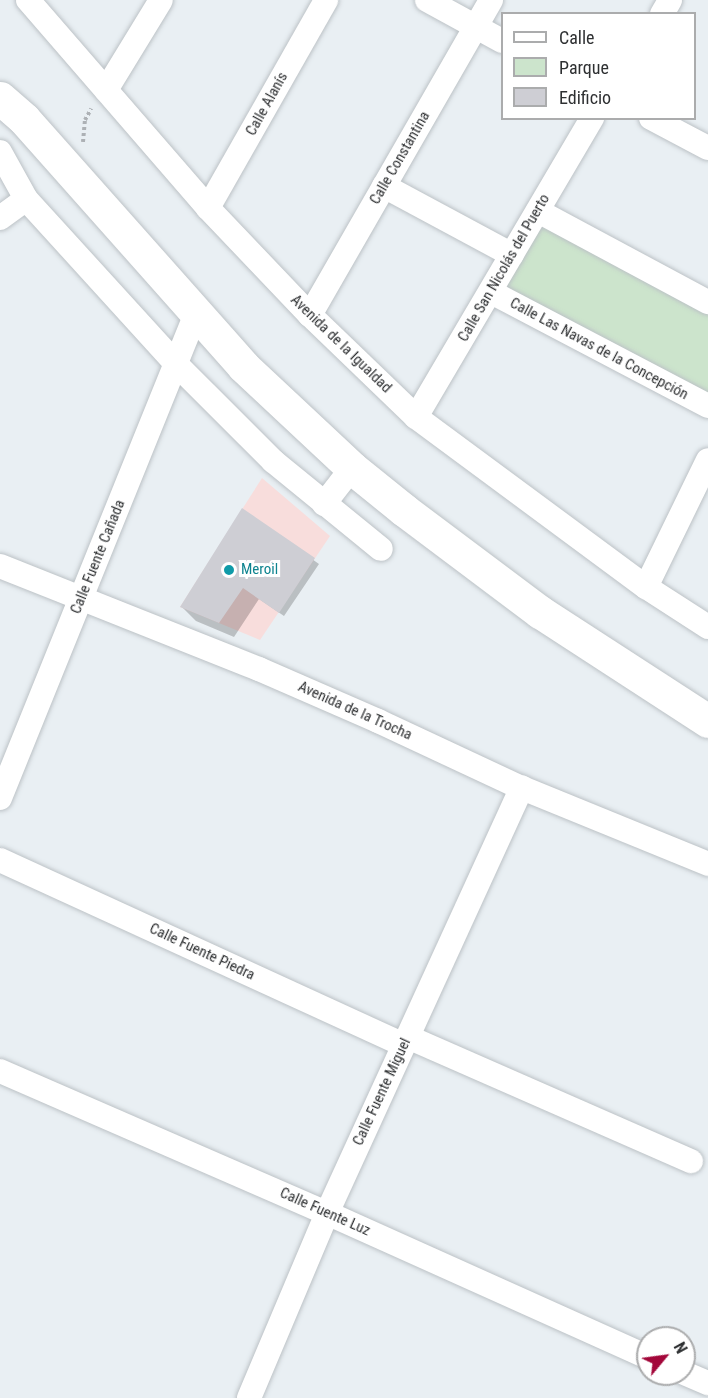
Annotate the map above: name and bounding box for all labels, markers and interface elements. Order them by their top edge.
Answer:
legend [501,12,696,120]
text: Calle [559,27,595,48]
text: Parque [559,57,609,78]
street label: Calle Alanís [242,69,292,139]
text: Edificio [559,87,611,108]
street label: Calle Constantina [366,108,434,208]
street label: Calle San Nicolás del Puerto [454,191,554,345]
street label: Avenida de la Igualdad [287,291,395,397]
street label: Calle Las Navas de la Concepción [507,294,691,404]
street label: Calle Fuente Cañada [67,497,129,617]
place label: Meroil [241,561,278,579]
marker: Meroil [222,563,236,577]
street label: Avenida de la Trocha [295,678,415,744]
street label: Calle Fuente Piedra [146,920,258,984]
street label: Calle Fuente Miguel [349,1035,415,1149]
street label: Calle Fuente Luz [277,1184,373,1240]
north arrow [636,1326,696,1386]
text: N [670,1339,691,1357]

